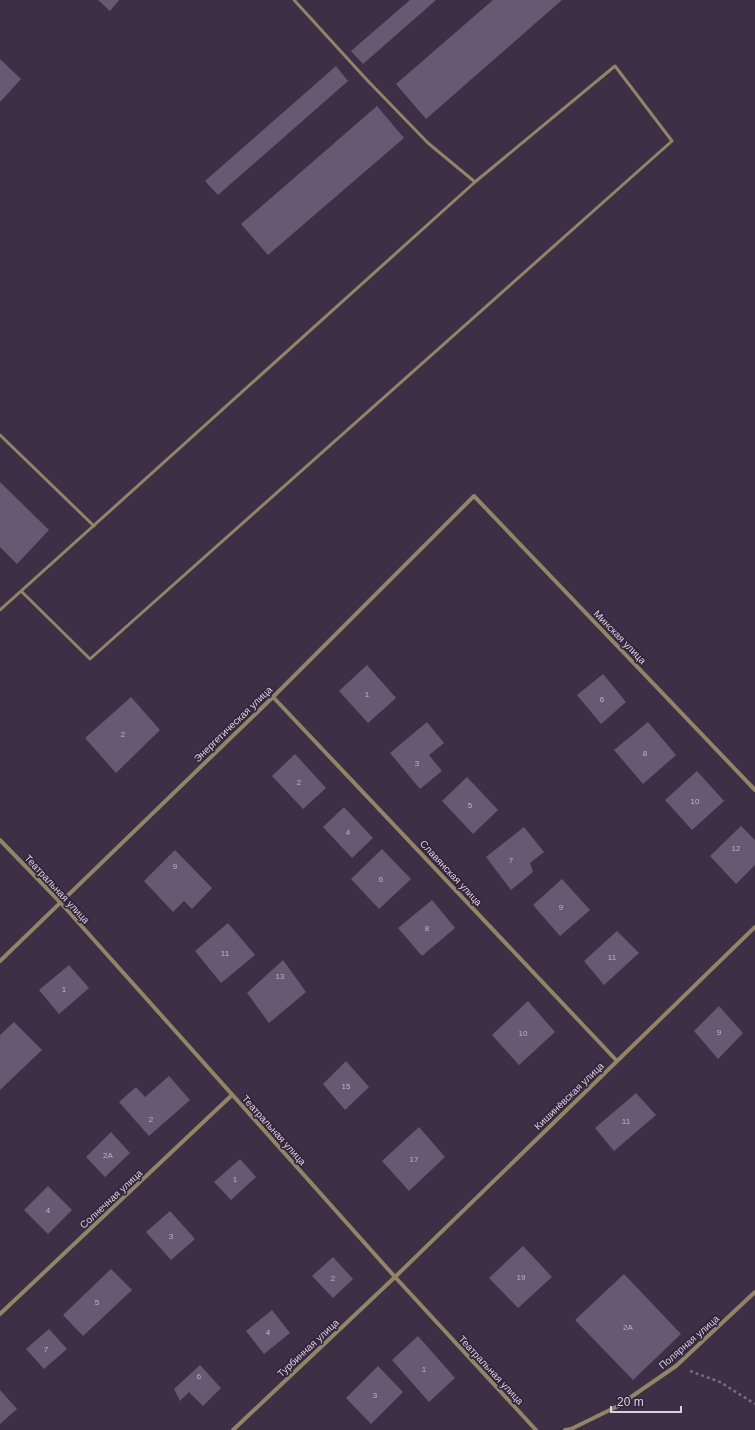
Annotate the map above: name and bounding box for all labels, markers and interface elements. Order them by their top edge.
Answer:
street label: Минская улица [592,608,649,666]
street label: Энергетическая улица [192,684,275,764]
house number: 1 [365,690,370,699]
house number: 6 [600,695,605,704]
house number: 2 [121,730,126,739]
house number: 8 [643,749,648,758]
house number: 3 [415,759,420,768]
house number: 2 [297,778,302,787]
house number: 10 [691,797,700,806]
house number: 5 [468,801,473,810]
house number: 4 [346,828,351,837]
street label: Славянская улица [418,838,485,908]
house number: 12 [732,844,741,853]
street label: Театральная улица [22,852,92,926]
house number: 7 [509,856,514,865]
house number: 9 [173,862,178,871]
house number: 6 [379,875,384,884]
house number: 9 [559,903,564,912]
house number: 8 [425,924,430,933]
house number: 11 [221,949,230,958]
house number: 11 [608,953,617,962]
house number: 13 [276,972,285,981]
house number: 1 [62,985,67,994]
house number: 9 [717,1028,722,1037]
house number: 10 [519,1029,528,1038]
street label: Кишинёвская улица [532,1060,606,1132]
house number: 15 [342,1082,351,1091]
street label: Театральная улица [240,1093,308,1167]
house number: 2 [149,1115,154,1124]
house number: 11 [622,1117,631,1126]
house number: 2А [103,1151,114,1160]
house number: 17 [410,1155,419,1164]
street label: Солнечная улица [78,1167,145,1231]
house number: 1 [233,1175,238,1184]
house number: 4 [46,1206,51,1215]
house number: 3 [169,1232,174,1241]
house number: 19 [517,1273,526,1282]
house number: 2 [331,1274,336,1283]
house number: 5 [95,1298,100,1307]
street label: Полярная улица [657,1313,722,1371]
street label: Турбинная улица [275,1317,341,1379]
house number: 2А [623,1323,634,1332]
house number: 4 [266,1328,271,1337]
street label: Театральная улица [456,1333,526,1407]
house number: 7 [44,1345,49,1354]
house number: 1 [422,1365,427,1374]
house number: 6 [197,1372,202,1381]
scale bar [611,1388,681,1414]
house number: 3 [373,1391,378,1400]
text: 20 m [617,1395,644,1409]

